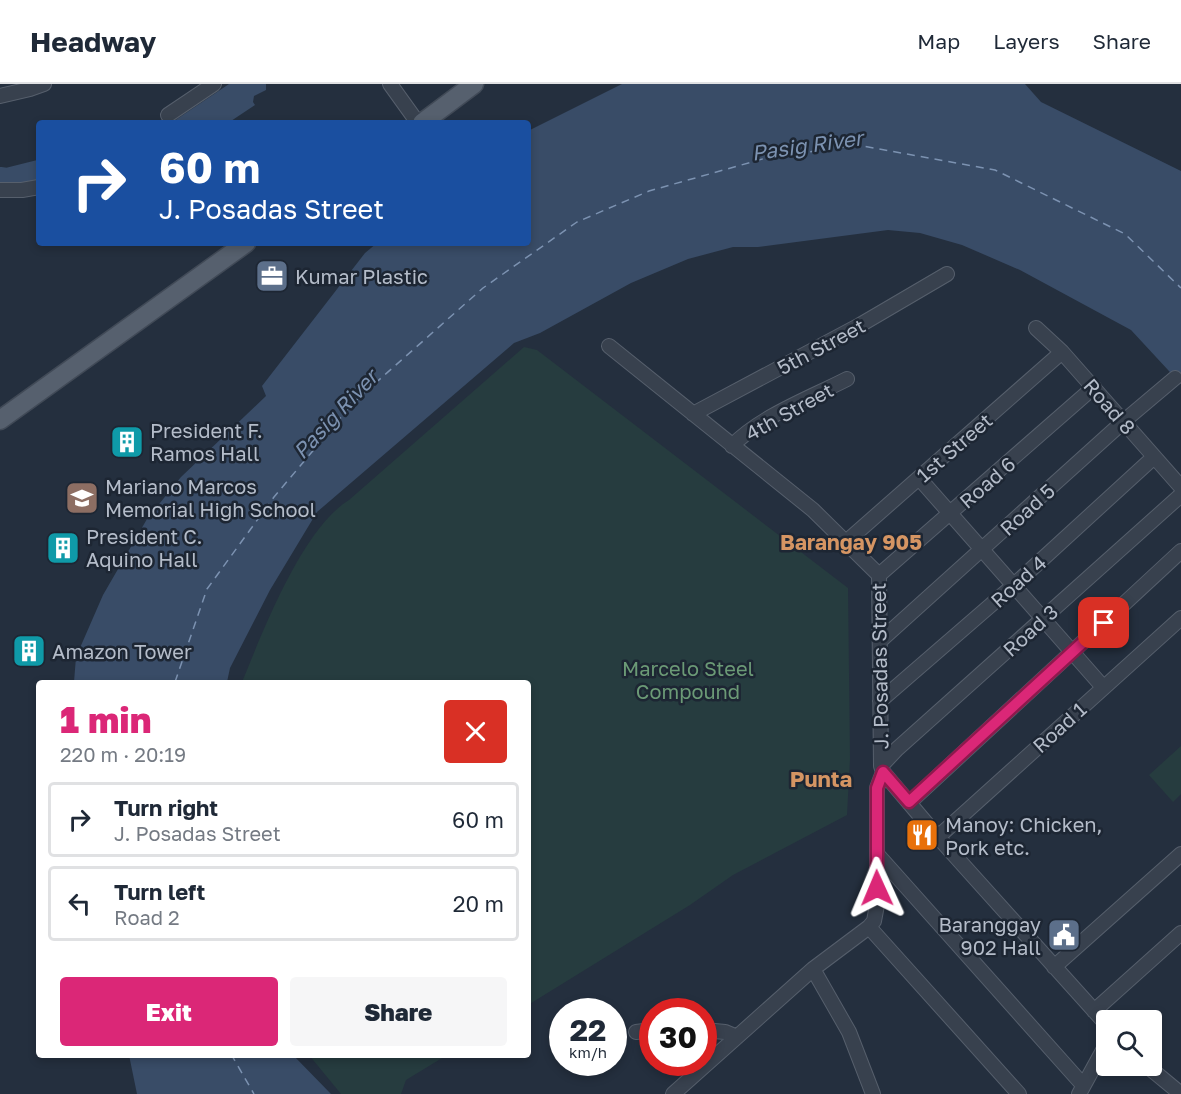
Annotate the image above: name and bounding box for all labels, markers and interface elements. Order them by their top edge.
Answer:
text: Headway [30,25,156,58]
text: Map [917,28,960,54]
text: Layers [993,28,1060,54]
text: Share [1093,28,1151,54]
water label: Pasig River [750,124,867,166]
text: 60 m [159,142,260,192]
icon: right [60,144,138,222]
text: J. Posadas Street [159,193,384,225]
office icon: Kumar Plastic [254,258,290,294]
place label: Kumar Plastic [295,264,428,288]
street label: 5th Street [773,313,869,379]
water label: Pasig River [287,362,385,464]
street label: Road 8 [1079,373,1141,439]
street label: 4th Street [741,377,837,445]
street label: 1st Street [911,408,997,486]
place label: President F. Ramos Hall [150,418,263,465]
building icon: President F. Ramos Hall [109,424,145,460]
street label: Road 6 [954,451,1020,513]
place label: Mariano Marcos Memorial High School [105,474,316,521]
street label: Road 5 [995,478,1059,540]
school or university icon: Mariano Marcos Memorial High School [64,480,100,516]
place label: President C. Aquino Hall [86,524,202,571]
district label: Barangay 905 [780,529,922,555]
building icon: President C. Aquino Hall [45,530,81,566]
street label: Road 4 [985,550,1051,612]
street label: J. Posadas Street [866,582,892,750]
pin [1078,597,1129,648]
street label: Road 3 [998,599,1062,661]
icon: arrive [1087,606,1120,639]
building icon: Amazon Tower [11,633,47,669]
place label: Amazon Tower [52,639,192,663]
park label: Marcelo Steel Compound [622,656,754,703]
street label: Road 1 [1027,697,1091,757]
text: 1 min [60,698,151,741]
button: close [444,700,507,763]
text: 220 m · 20:19 [60,742,186,766]
district label: Punta [790,765,852,792]
text: Turn right [114,794,218,821]
icon: right [63,803,96,836]
text: 60 m [452,806,504,833]
place label: Manoy: Chicken, Pork etc. [945,812,1103,859]
restaurant icon: Manoy: Chicken, Pork etc. [904,817,940,853]
text: J. Posadas Street [114,821,281,845]
position arrow [845,856,909,920]
text: Turn left [114,878,205,905]
icon: left [63,887,96,920]
text: 20 m [453,890,504,917]
text: Road 2 [114,905,180,929]
place label: Baranggay 902 Hall [938,912,1041,959]
public building icon: Baranggay 902 Hall [1046,917,1082,953]
button: Exit [60,977,278,1046]
button: Share [290,977,507,1046]
speed limit sign: 30 [639,998,717,1076]
map controls [1096,1010,1162,1076]
button: search [1096,1010,1162,1076]
text: 22 [570,1012,606,1048]
text: km/h [569,1043,607,1061]

